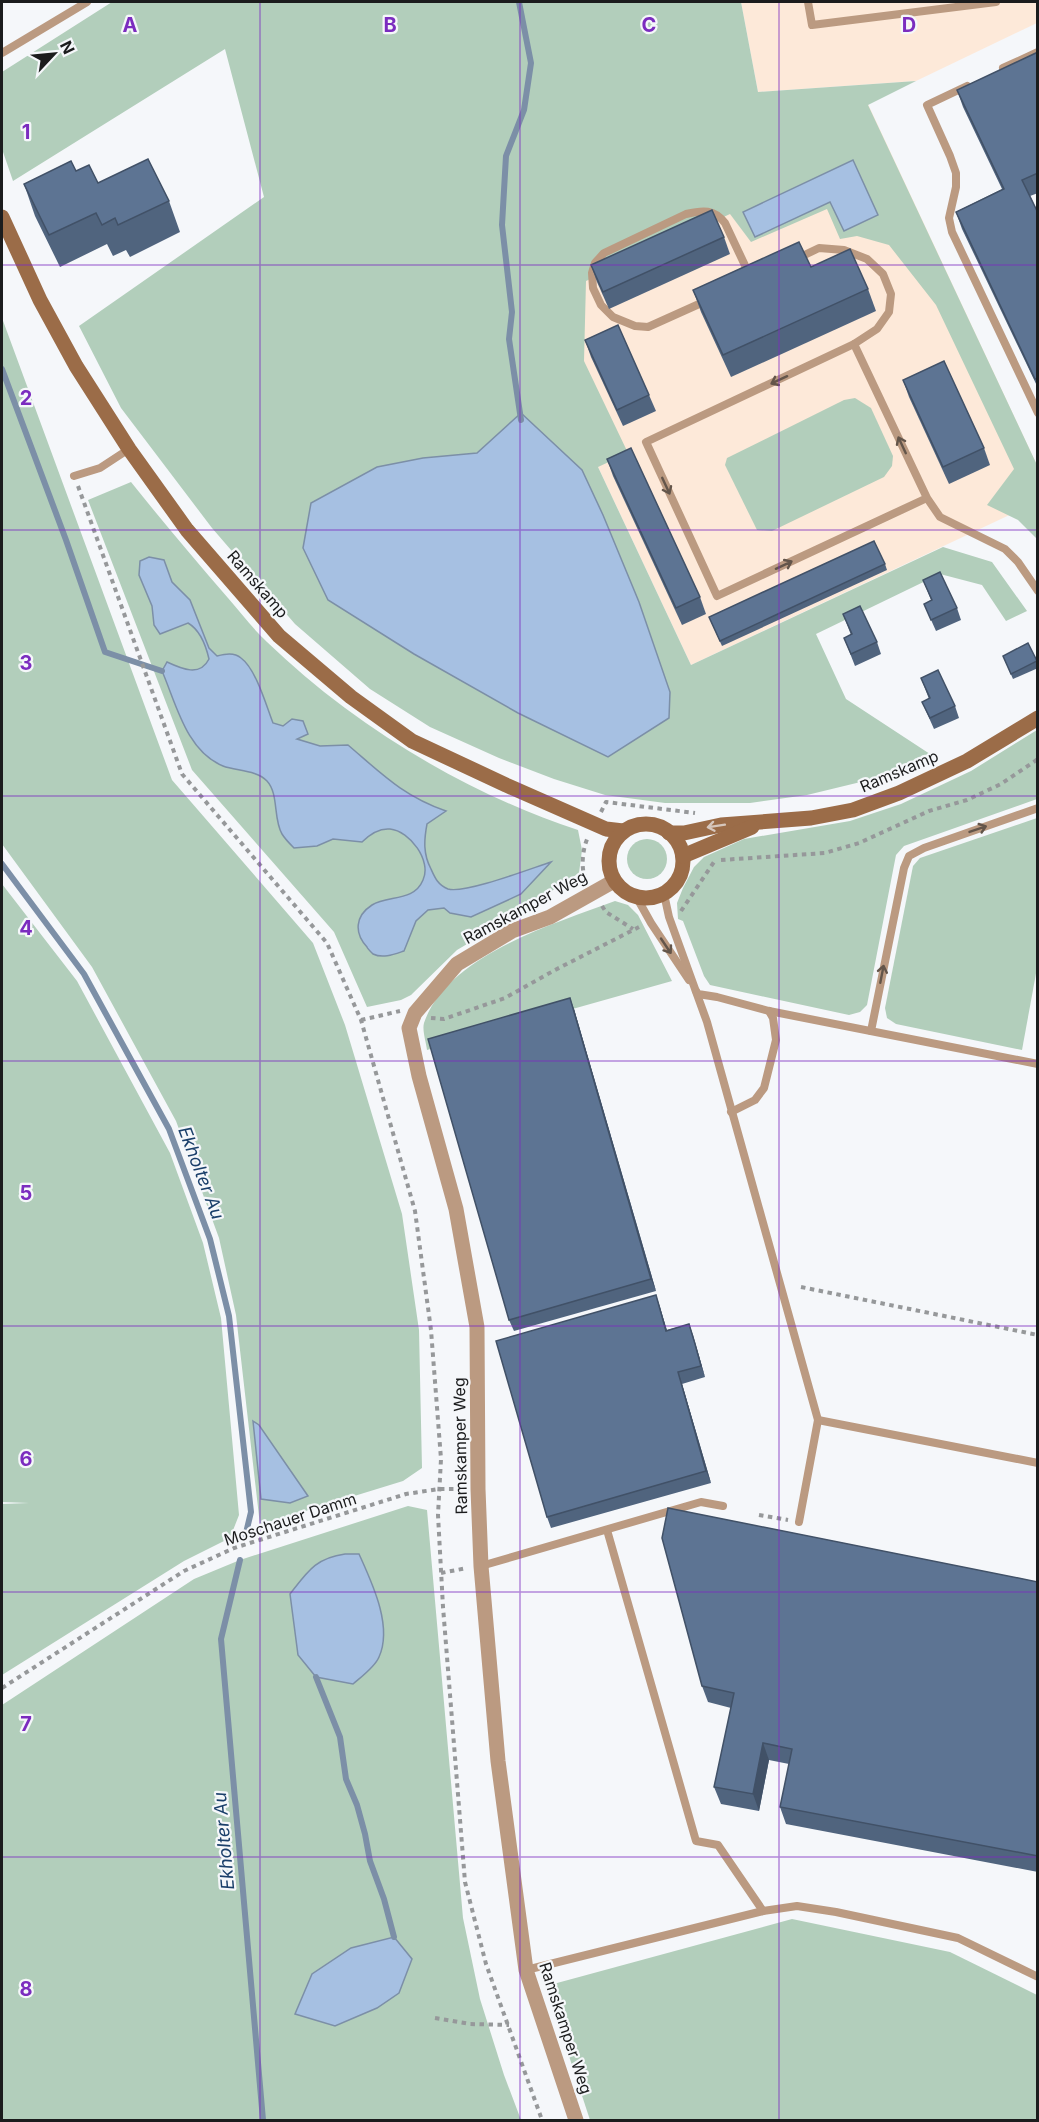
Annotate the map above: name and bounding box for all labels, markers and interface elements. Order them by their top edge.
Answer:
text: A [123,13,138,37]
text: B [383,13,397,37]
text: C [642,13,656,37]
text: D [902,13,916,37]
north arrow [24,24,84,84]
text: N [56,38,79,57]
text: 1 [22,120,30,144]
one-way arrow [770,374,788,386]
text: 2 [20,386,32,410]
one-way arrow [896,437,908,455]
one-way arrow [661,476,673,494]
street label: Ramskamp [223,546,293,622]
one-way arrow [774,558,792,570]
text: 3 [20,651,32,675]
street label: Ramskamp [857,746,941,796]
one-way arrow [707,821,726,832]
one-way arrow [968,823,987,834]
street label: Ramskamper Weg [460,866,590,948]
text: 4 [19,916,33,940]
one-way arrow [660,938,673,955]
one-way arrow [877,964,889,983]
water label: Ekholter Au [174,1123,229,1223]
text: 5 [20,1181,32,1205]
street label: Ramskamper Weg [449,1377,471,1515]
text: 6 [20,1447,33,1471]
street label: Moschauer Damm [221,1488,359,1550]
text: 7 [20,1712,32,1736]
water label: Ekholter Au [209,1791,238,1891]
street label: Ramskamper Weg [535,1960,597,2096]
text: 8 [19,1977,33,2001]

